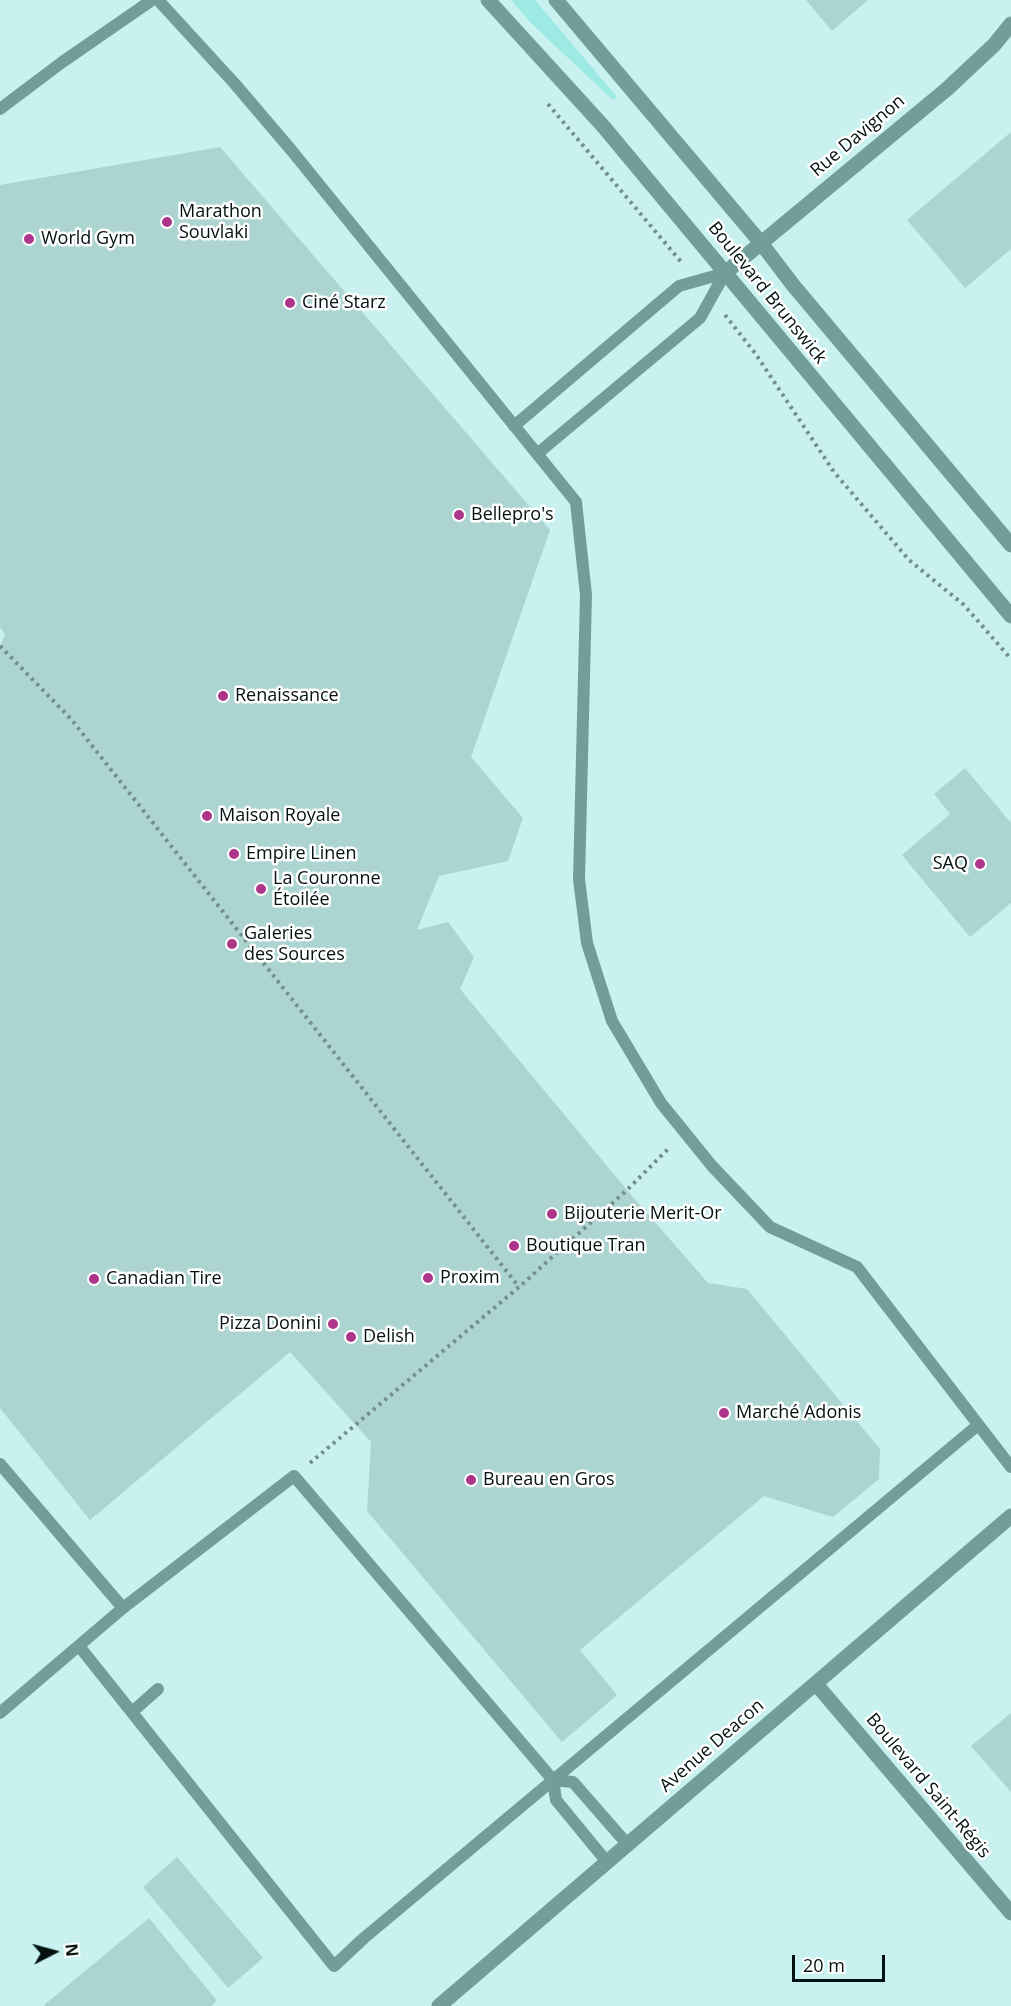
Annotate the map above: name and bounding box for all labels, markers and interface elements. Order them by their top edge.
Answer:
street label: Rue Davignon [807,90,909,182]
place label: Marathon Souvlaki [179,201,262,244]
marker: Marathon Souvlaki [160,215,174,229]
street label: Boulevard Brunswick [703,218,831,368]
place label: World Gym [41,228,135,250]
marker: World Gym [22,232,36,246]
place label: Ciné Starz [302,292,386,314]
marker: Ciné Starz [283,296,297,310]
place label: Bellepro's [471,504,554,526]
marker: Bellepro's [452,508,466,522]
place label: Renaissance [235,685,339,707]
marker: Renaissance [216,689,230,703]
place label: Maison Royale [219,805,340,827]
marker: Maison Royale [200,809,214,823]
place label: Empire Linen [246,843,356,865]
marker: Empire Linen [227,847,241,861]
place label: SAQ [933,853,968,875]
marker: SAQ [973,857,987,871]
place label: La Couronne Étoilée [273,868,381,910]
marker: La Couronne Étoilée [254,882,268,896]
place label: Galeries des Sources [244,923,345,966]
marker: Galeries des Sources [225,937,239,951]
place label: Bijouterie Merit-Or [564,1203,722,1225]
marker: Bijouterie Merit-Or [545,1207,559,1221]
place label: Boutique Tran [526,1235,646,1257]
marker: Boutique Tran [507,1239,521,1253]
place label: Proxim [440,1267,500,1289]
place label: Canadian Tire [106,1268,222,1290]
marker: Proxim [421,1271,435,1285]
marker: Canadian Tire [87,1272,101,1286]
place label: Pizza Donini [219,1313,321,1335]
marker: Pizza Donini [326,1317,340,1331]
place label: Delish [363,1326,415,1348]
marker: Delish [344,1330,358,1344]
place label: Marché Adonis [736,1402,861,1424]
marker: Marché Adonis [717,1406,731,1420]
place label: Bureau en Gros [483,1469,615,1491]
marker: Bureau en Gros [464,1473,478,1487]
street label: Avenue Deacon [655,1695,769,1797]
street label: Boulevard Saint-Régis [861,1709,995,1863]
north arrow [24,1922,84,1982]
text: N [60,1942,84,1958]
scale bar [795,1943,888,1981]
text: 20 m [803,1953,845,1977]

